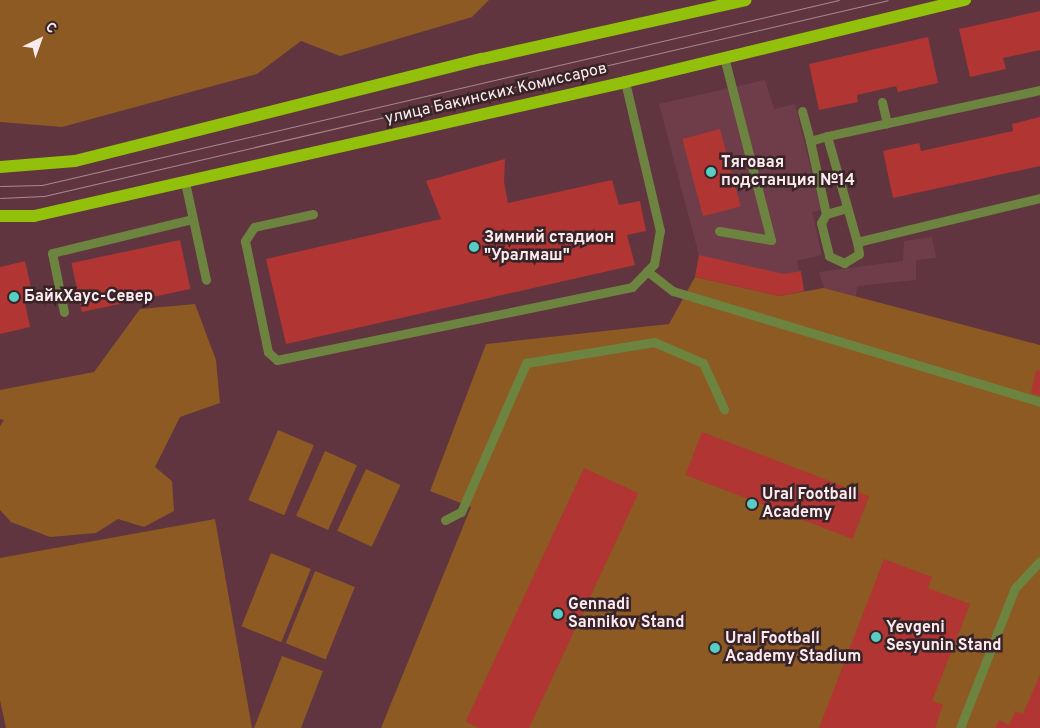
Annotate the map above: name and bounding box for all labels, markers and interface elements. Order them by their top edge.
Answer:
north arrow [15,15,65,65]
text: С [41,19,59,38]
street label: улица Бакинских Комиссаров [383,59,609,129]
place label: Тяговая подстанция №14 [721,153,855,191]
marker: Тяговая подстанция №14 [705,166,717,178]
place label: Зимний стадион "Уралмаш" [484,228,614,266]
marker: Зимний стадион "Уралмаш" [468,241,480,253]
place label: БайкХаус-Север [24,287,153,307]
marker: БайкХаус-Север [8,291,20,303]
place label: Ural Football Academy [762,485,857,523]
marker: Ural Football Academy [746,498,758,510]
place label: Gennadi Sannikov Stand [568,595,684,633]
marker: Gennadi Sannikov Stand [552,608,564,620]
place label: Yevgeni Sesyunin Stand [886,618,1002,656]
place label: Ural Football Academy Stadium [725,629,861,667]
marker: Yevgeni Sesyunin Stand [870,631,882,643]
marker: Ural Football Academy Stadium [709,642,721,654]

